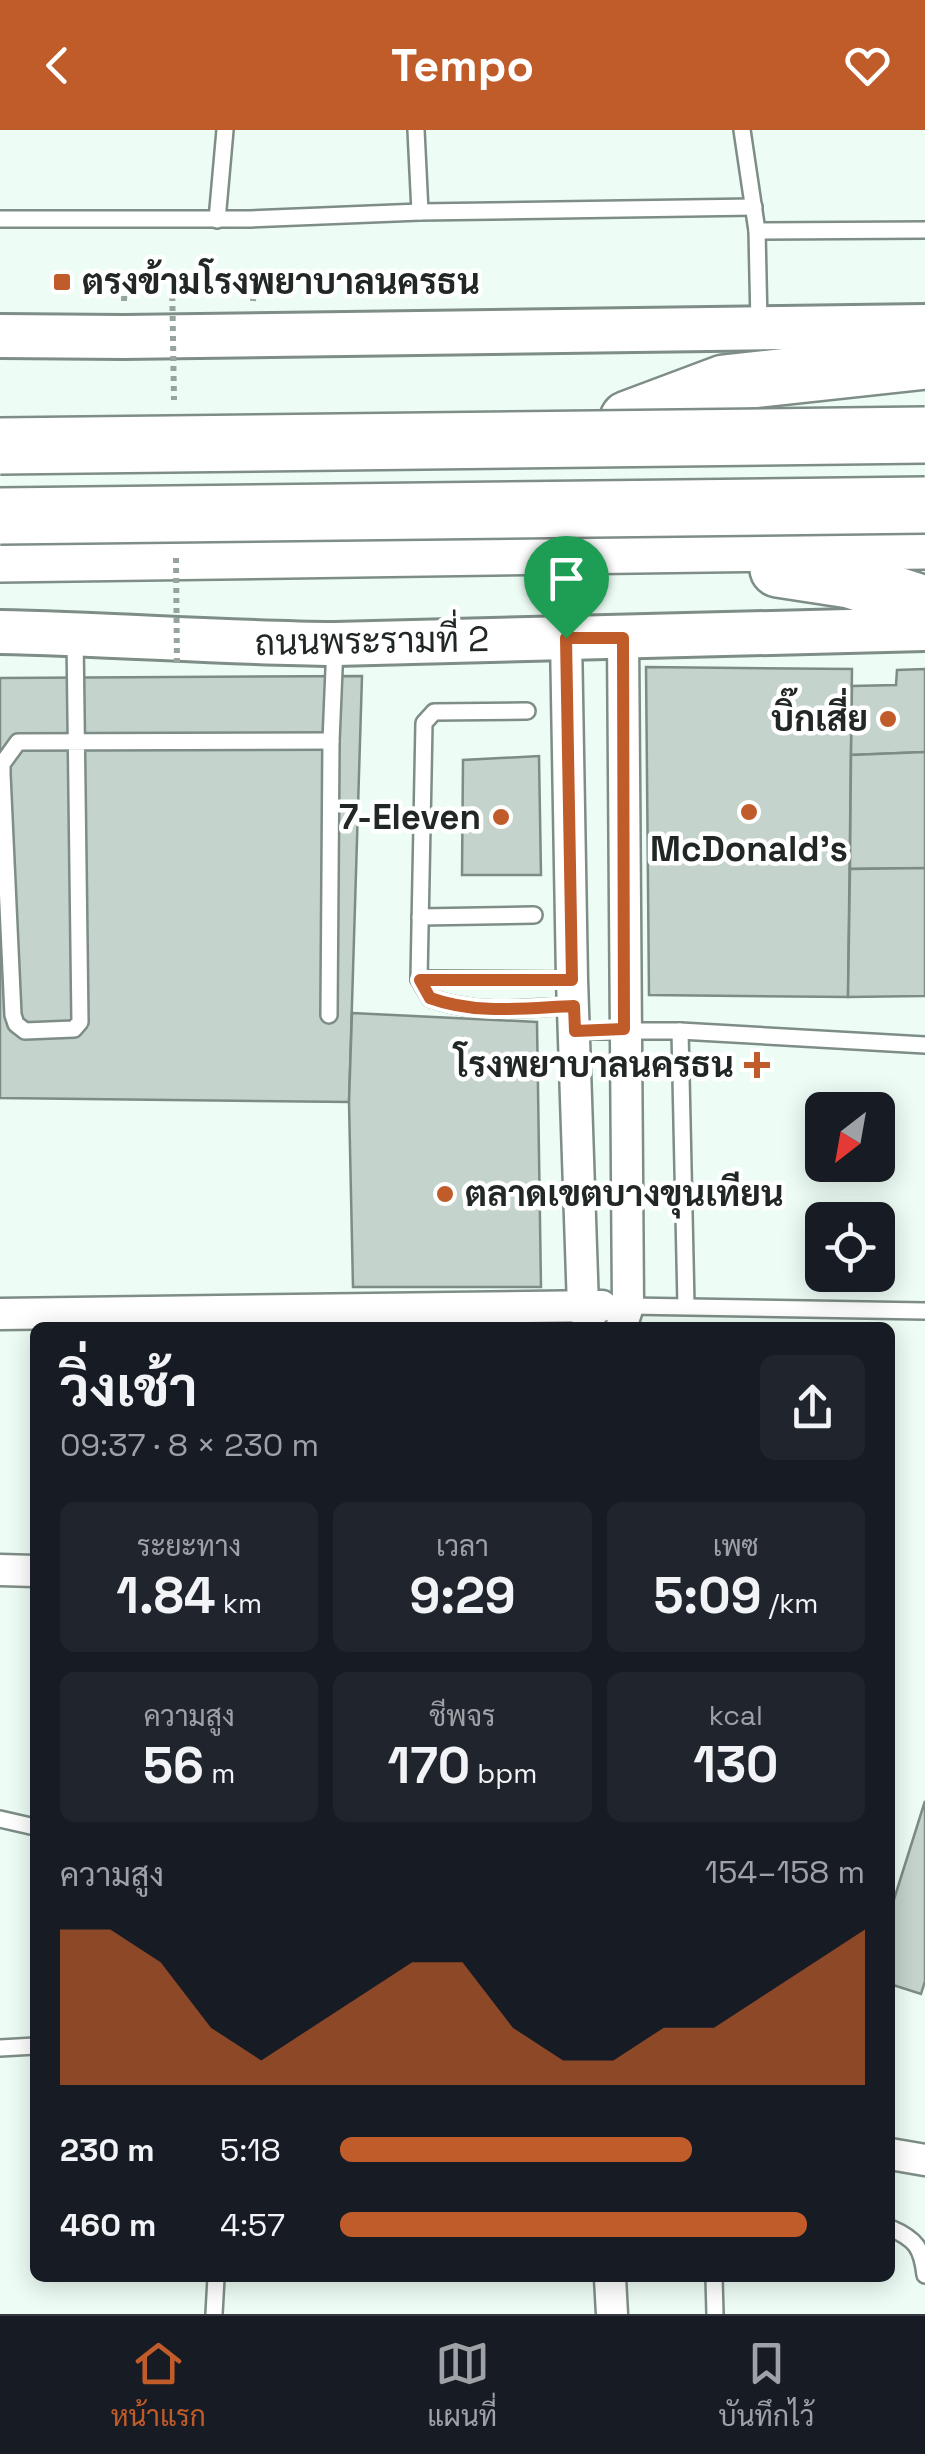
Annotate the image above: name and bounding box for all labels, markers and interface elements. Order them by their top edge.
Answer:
text: Tempo [391,37,534,94]
icon: back [30,38,85,93]
icon: heart [840,38,895,93]
place label: ตรงข้ามโรงพยาบาลนครธน [82,258,480,304]
marker: ตรงข้ามโรงพยาบาลนครธน [51,271,73,293]
pin [524,536,609,639]
icon: arrive [539,551,594,606]
street label: ถนนพระรามที่ 2 [254,608,489,665]
place label: บิ๊กเสี่ย [771,687,868,741]
marker: บิ๊กเสี่ย [877,708,899,730]
place label: 7-Eleven [339,795,481,839]
marker: McDonald's [738,801,760,823]
marker: 7-Eleven [490,806,512,828]
place label: McDonald's [650,827,848,871]
place label: โรงพยาบาลนครธน [452,1041,734,1087]
marker: โรงพยาบาลนครธน [744,1052,770,1078]
north arrow [805,1092,895,1182]
map controls [805,1092,895,1292]
place label: ตลาดเขตบางขุนเทียน [465,1171,784,1219]
marker: ตลาดเขตบางขุนเทียน [434,1183,456,1205]
button: locate [805,1202,895,1292]
text: วิ่งเช้า [60,1352,198,1422]
button: share [760,1355,865,1460]
text: 09:37 · 8 × 230 m [60,1425,319,1465]
text: ระยะทาง [137,1528,241,1564]
text: เวลา [436,1528,489,1564]
text: เพซ [713,1528,759,1564]
text: 1.84 [116,1564,216,1628]
text: 9:29 [409,1564,516,1628]
text: 5:09 [653,1564,762,1628]
text: km [216,1585,262,1621]
text: /km [762,1585,818,1621]
text: kcal [709,1697,763,1733]
text: ความสูง [144,1698,235,1734]
text: ชีพจร [429,1698,496,1734]
text: 130 [693,1733,779,1797]
text: 56 [143,1734,204,1798]
text: 170 [388,1734,470,1798]
text: m [204,1755,235,1791]
text: bpm [470,1755,537,1791]
text: 154–158 m [705,1852,865,1892]
text: ความสูง [60,1855,164,1895]
text: 230 m [60,2130,155,2170]
text: 5:18 [220,2130,281,2170]
text: 460 m [60,2205,156,2245]
text: 4:57 [220,2205,285,2245]
tab: หน้าแรก [111,2336,206,2434]
tab: แผนที่ [427,2336,497,2434]
tab: บันทึกไว้ [719,2336,814,2434]

